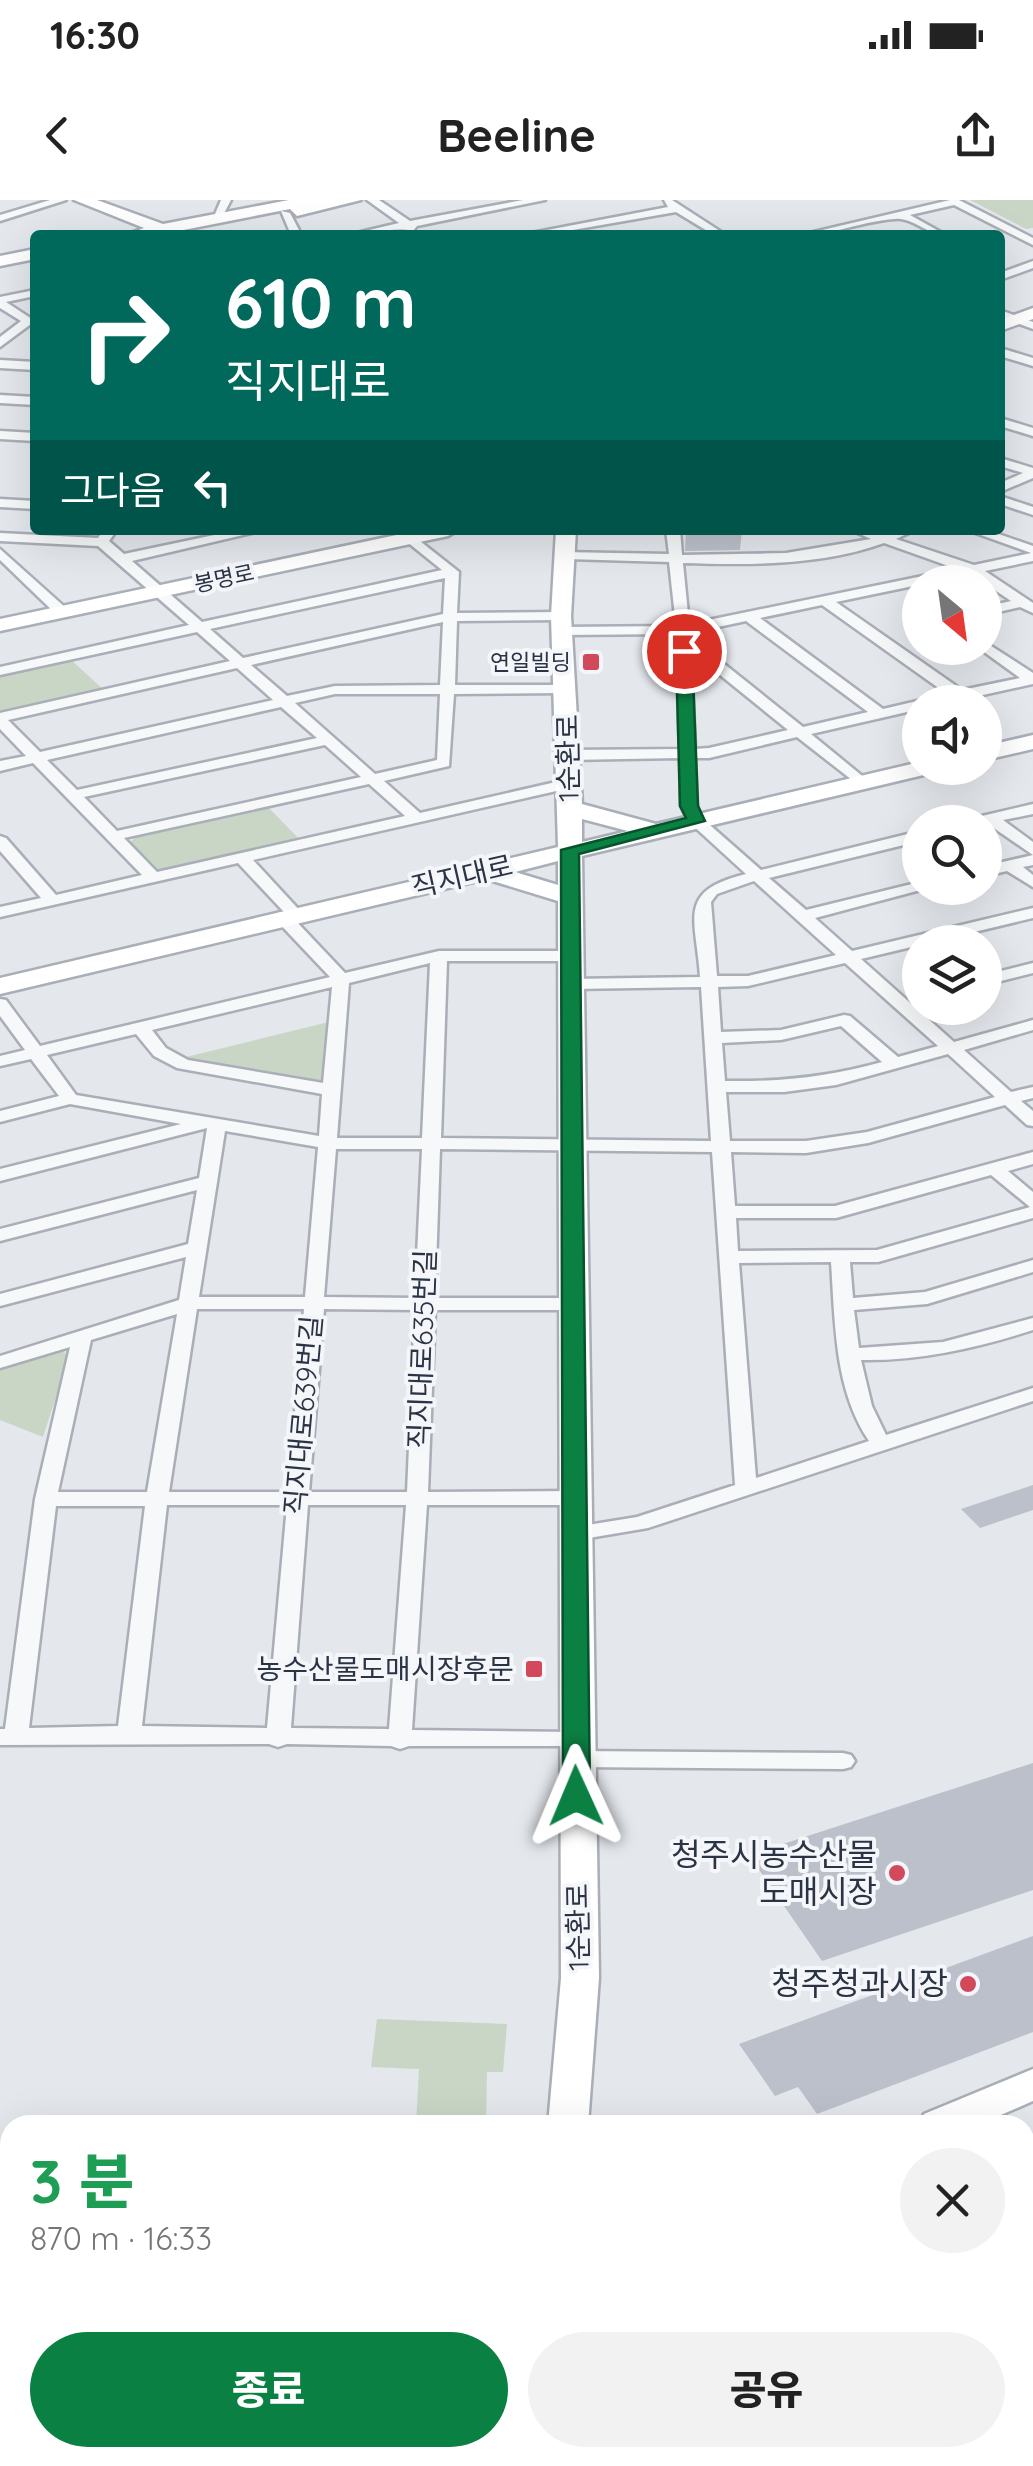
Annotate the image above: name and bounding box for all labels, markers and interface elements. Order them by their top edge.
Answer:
text: 16:30 [50,11,140,59]
text: Beeline [437,107,596,163]
icon: back [30,108,85,163]
icon: share [948,108,1003,163]
text: 610 m [225,258,417,346]
icon: right [60,270,190,400]
text: 직지대로 [225,352,391,408]
icon: left [185,460,240,515]
text: 그다음 [60,466,165,514]
street label: 봉명로 [191,558,257,598]
north arrow [902,565,1002,665]
map controls [902,565,1002,1025]
pin [642,609,727,694]
icon: arrive [657,624,712,679]
place label: 연일빌딩 [490,648,571,676]
marker: 연일빌딩 [580,651,602,673]
button: sound [902,685,1002,785]
street label: 1순환로 [549,714,586,802]
button: search [902,805,1002,905]
street label: 직지대로 [408,847,516,904]
button: layers [902,925,1002,1025]
street label: 직지대로635번길 [401,1249,442,1449]
street label: 직지대로639번길 [276,1314,329,1516]
place label: 농수산물도매시장후문 [256,1651,514,1686]
marker: 농수산물도매시장후문 [523,1658,545,1680]
position arrow [524,1744,628,1848]
place label: 청주시농수산물 도매시장 [671,1834,877,1911]
marker: 청주시농수산물 도매시장 [886,1862,908,1884]
street label: 1순환로 [559,1883,596,1971]
place label: 청주청과시장 [771,1963,948,2003]
marker: 청주청과시장 [957,1973,979,1995]
text: 3 분 [30,2143,134,2218]
button: close [900,2148,1005,2253]
text: 870 m · 16:33 [30,2218,212,2258]
button: 종료 [30,2332,508,2447]
button: 공유 [528,2332,1005,2447]

